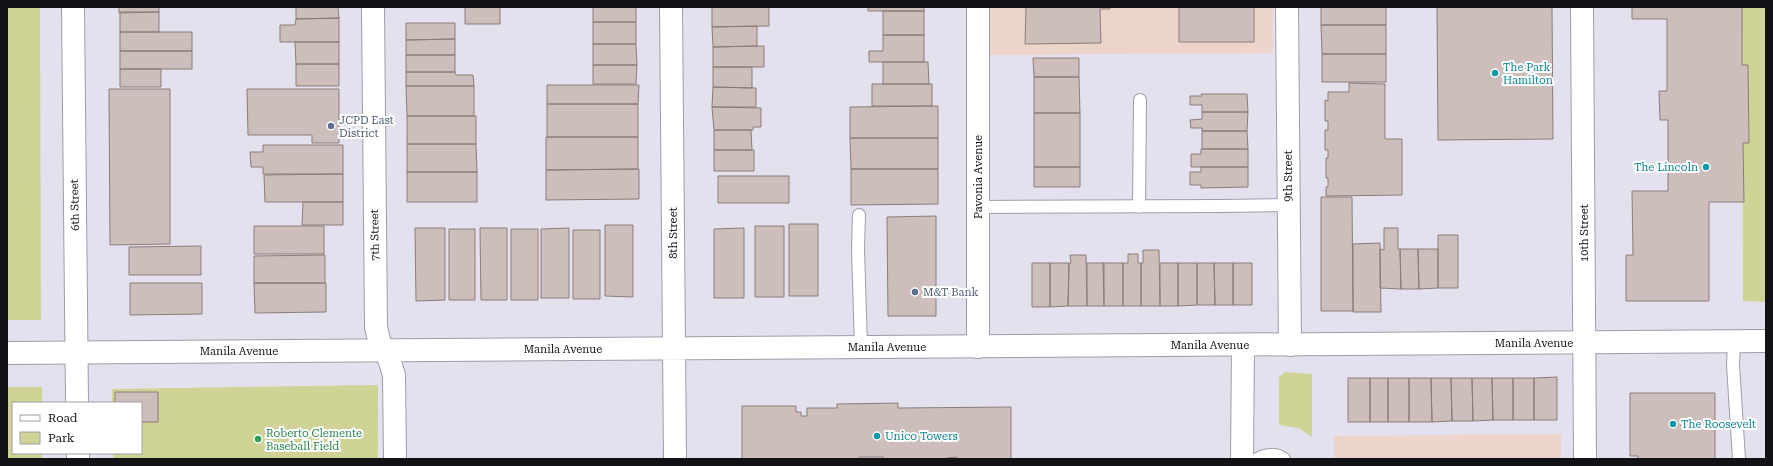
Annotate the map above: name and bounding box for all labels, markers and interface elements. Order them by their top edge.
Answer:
place label: The Park Hamilton [1503,61,1553,87]
marker: The Park Hamilton [1490,68,1500,78]
place label: JCPD East District [339,114,394,140]
marker: JCPD East District [326,121,336,131]
street label: Pavonia Avenue [972,135,985,219]
street label: 9th Street [1282,150,1295,202]
place label: The Lincoln [1634,161,1698,174]
marker: The Lincoln [1701,162,1711,172]
street label: 6th Street [68,179,82,231]
street label: 10th Street [1578,204,1591,262]
street label: 8th Street [667,207,680,259]
street label: 7th Street [368,209,382,261]
place label: M&T Bank [923,286,978,299]
marker: M&T Bank [910,287,920,297]
street label: Manila Avenue [1495,337,1573,350]
street label: Manila Avenue [1171,339,1249,352]
street label: Manila Avenue [848,341,926,354]
street label: Manila Avenue [524,343,602,356]
street label: Manila Avenue [200,345,278,358]
legend [12,402,142,454]
text: Road [48,411,78,425]
place label: The Roosevelt [1681,418,1756,431]
marker: The Roosevelt [1668,419,1678,429]
place label: Roberto Clemente Baseball Field [266,427,362,453]
place label: Unico Towers [885,430,958,443]
text: Park [48,431,75,445]
marker: Unico Towers [872,431,882,441]
marker: Roberto Clemente Baseball Field [253,434,263,444]

